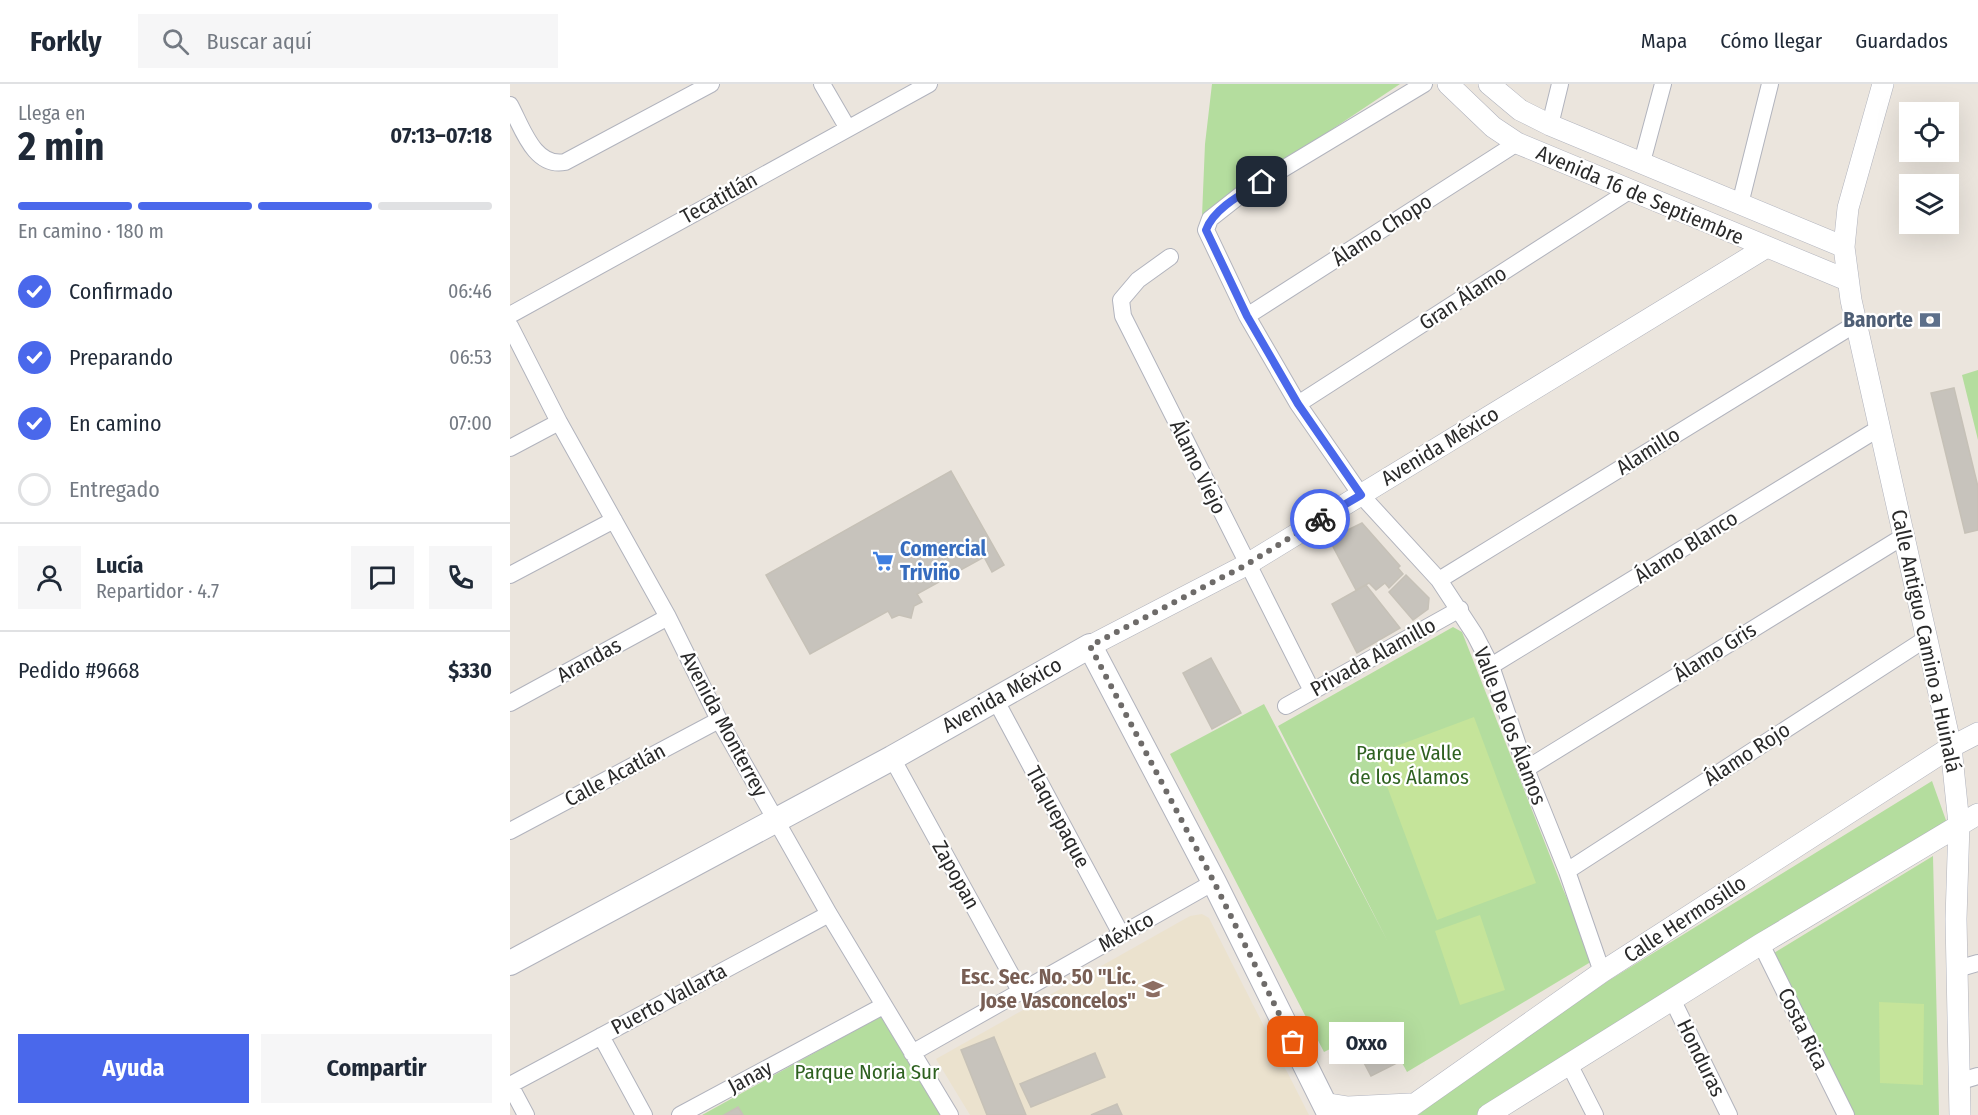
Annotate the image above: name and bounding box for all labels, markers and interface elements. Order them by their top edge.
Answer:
search box [138,14,558,68]
text: Forkly [30,25,102,58]
icon: search [159,25,192,58]
text: Buscar aquí [207,28,312,55]
text: Mapa [1641,28,1687,54]
text: Cómo llegar [1720,28,1822,54]
text: Guardados [1855,28,1948,54]
text: Llega en [18,101,86,125]
map controls [1899,102,1959,234]
button: locate [1899,102,1959,162]
text: 07:13–07:18 [390,122,492,149]
text: 2 min [18,124,104,170]
street label: Avenida 16 de Septiembre [1532,140,1748,250]
pin [1236,156,1287,207]
icon: home [1245,165,1278,198]
street label: Tecatitlán [676,166,762,230]
button: layers [1899,174,1959,234]
street label: Álamo Chopo [1327,188,1437,272]
text: En camino · 180 m [18,219,164,243]
street label: Gran Álamo [1414,260,1512,336]
icon: check [18,275,51,308]
text: Confirmado [69,278,173,305]
text: 06:46 [448,279,492,303]
place label: Banorte [1843,307,1913,333]
bank icon: Banorte [1918,308,1942,332]
icon: check [18,341,51,374]
text: Preparando [69,344,173,371]
text: 06:53 [449,345,492,369]
street label: Avenida México [1376,401,1504,491]
icon: check [18,407,51,440]
text: En camino [69,410,161,437]
text: 07:00 [449,411,492,435]
street label: Álamo Viejo [1164,416,1232,518]
street label: Alamillo [1611,421,1685,481]
text: Entregado [69,476,160,503]
courier [1290,489,1350,549]
icon: bike [1304,503,1337,536]
street label: Álamo Blanco [1630,505,1742,589]
street label: Calle Antiguo Camino a Huinalá [1885,507,1967,775]
place label: Comercial Triviño [900,536,986,586]
button: person [18,546,81,609]
button: chat [351,546,414,609]
button: phone [429,546,492,609]
supermarket icon: Comercial Triviño [871,549,895,573]
text: Lucía [96,552,144,579]
text: Repartidor · 4.7 [96,579,219,603]
street label: Privada Alamillo [1306,612,1440,702]
street label: Álamo Gris [1669,616,1761,688]
street label: Arandas [552,632,626,688]
street label: Valle De los Álamos [1468,643,1552,809]
street label: Avenida Monterrey [675,647,774,802]
street label: Avenida México [938,651,1066,739]
text: Pedido #9668 [18,657,140,684]
text: $330 [448,657,492,684]
street label: Álamo Rojo [1699,717,1795,791]
street label: Calle Acatlán [560,738,670,812]
park label: Parque Valle de los Álamos [1349,740,1469,790]
street label: Tlaquepaque [1020,762,1096,872]
street label: Zapopan [927,836,985,914]
street label: Calle Hermosillo [1619,870,1751,968]
street label: México [1094,906,1158,958]
street label: Puerto Vallarta [607,958,731,1040]
place label: Esc. Sec. No. 50 "Lic. Jose Vasconcelos" [961,964,1136,1014]
school or university icon: Esc. Sec. No. 50 "Lic. Jose Vasconcelos" [1141,977,1165,1001]
street label: Costa Rica [1772,984,1834,1074]
street label: Honduras [1671,1015,1731,1101]
pin [1267,1016,1318,1067]
callout: Oxxo [1329,1021,1404,1063]
icon: bag [1276,1025,1309,1058]
text: Oxxo [1346,1031,1387,1055]
button: Ayuda [18,1034,249,1103]
button: Compartir [261,1034,492,1103]
street label: Janay [723,1054,777,1099]
park label: Parque Noria Sur [795,1059,940,1085]

